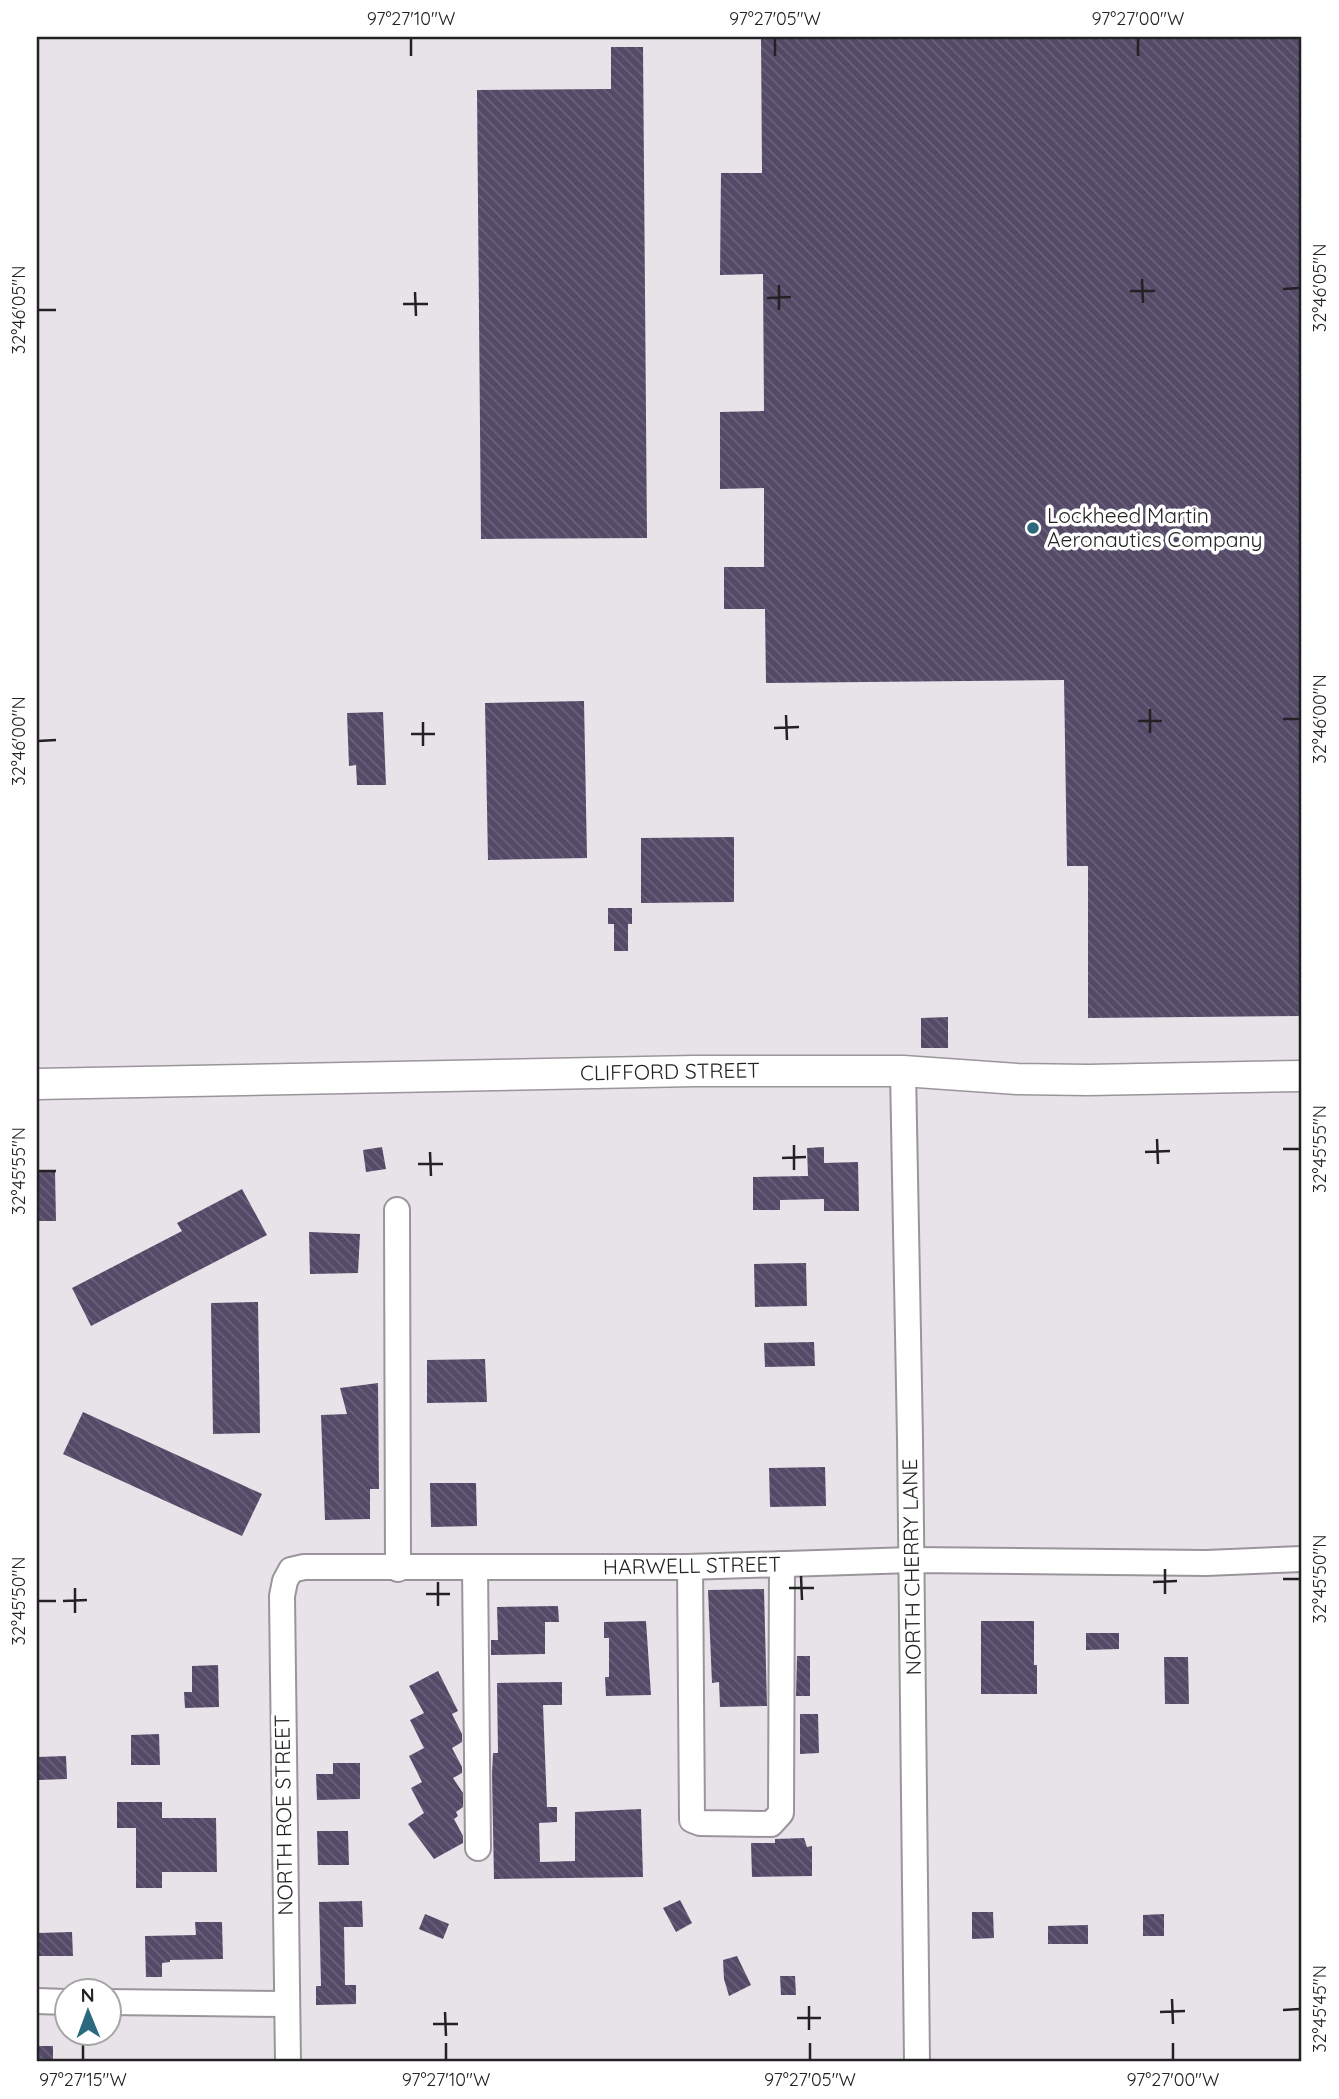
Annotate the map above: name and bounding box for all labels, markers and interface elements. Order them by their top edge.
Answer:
text: 97°27'10"W [367,7,455,30]
text: 97°27'05"W [729,7,821,30]
text: 97°27'00"W [1092,7,1184,30]
text: 32°46'05"N [1308,244,1331,332]
text: 32°46'05"N [7,266,30,354]
place label: Lockheed Martin Aeronautics Company [1047,502,1262,552]
marker: Lockheed Martin Aeronautics Company [1025,520,1041,536]
text: 32°46'00"N [1308,674,1331,764]
text: 32°46'00"N [7,696,30,786]
street label: CLIFFORD STREET [580,1056,760,1086]
text: 32°45'55"N [1308,1105,1331,1193]
text: 32°45'55"N [7,1127,30,1215]
street label: NORTH CHERRY LANE [896,1459,926,1676]
text: 32°45'50"N [1308,1535,1331,1623]
street label: HARWELL STREET [603,1550,781,1580]
text: 32°45'50"N [7,1557,30,1645]
street label: NORTH ROE STREET [268,1714,298,1916]
text: 32°45'45"N [1308,1965,1331,2053]
north arrow [52,1976,122,2046]
text: N [81,1983,95,2007]
text: 97°27'15"W [39,2068,127,2091]
text: 97°27'10"W [402,2068,490,2091]
text: 97°27'05"W [764,2068,856,2091]
text: 97°27'00"W [1127,2068,1219,2091]

